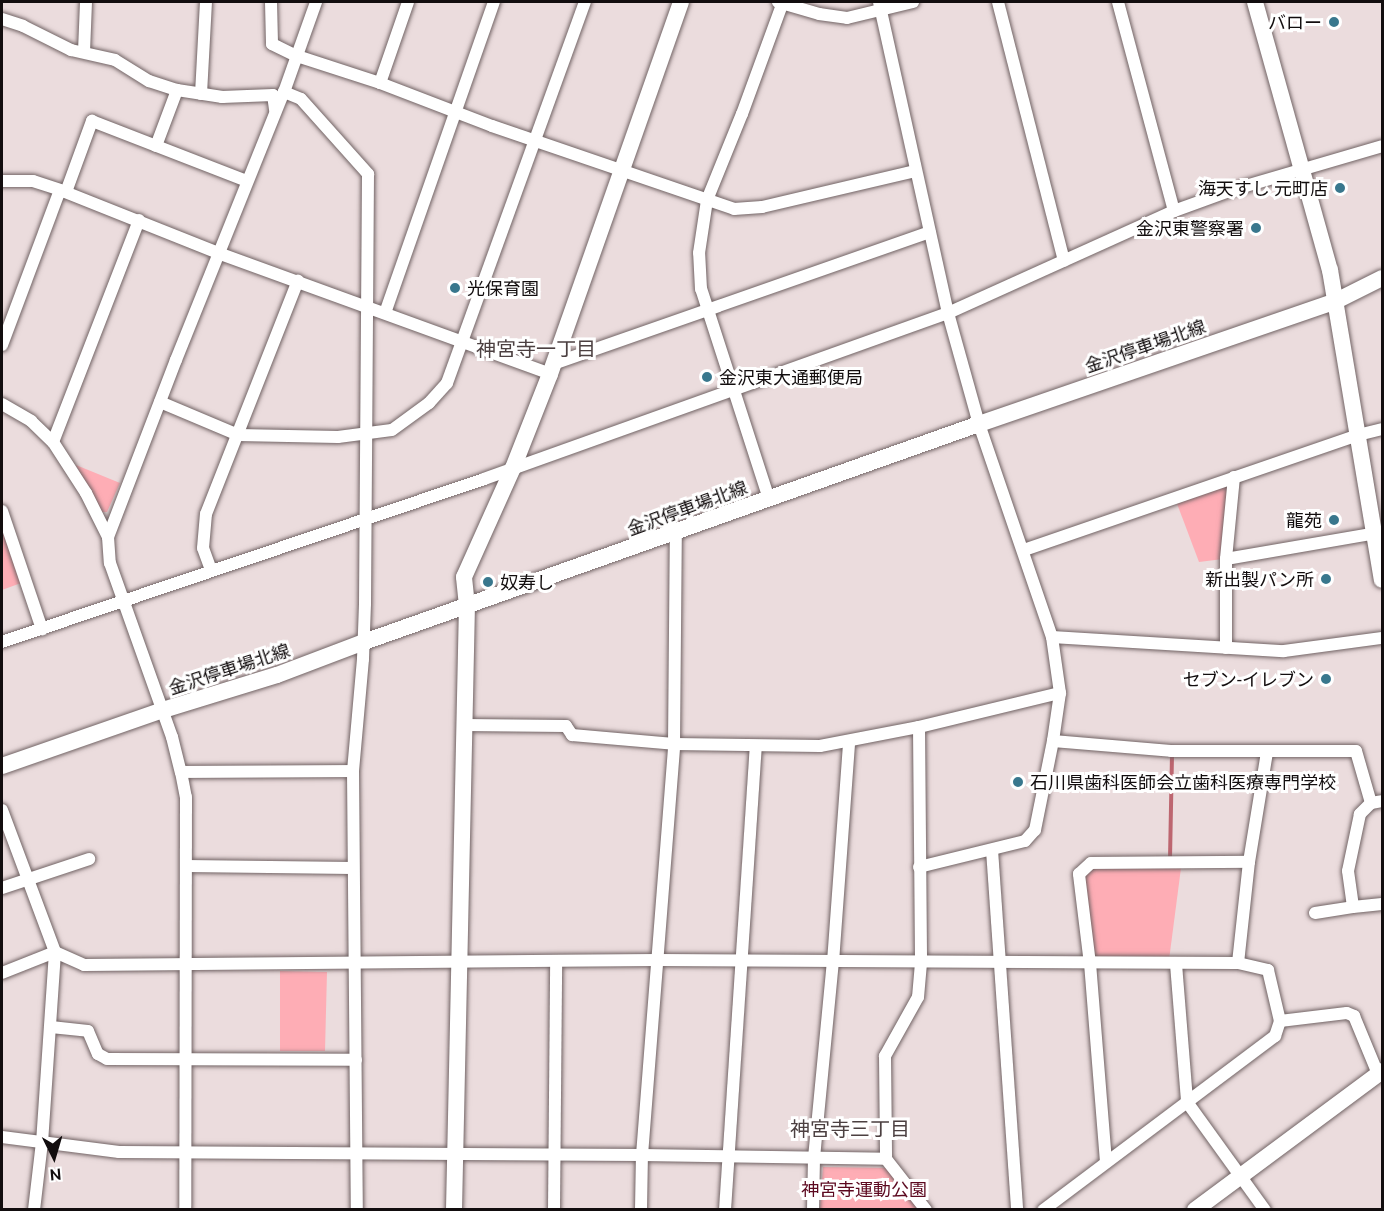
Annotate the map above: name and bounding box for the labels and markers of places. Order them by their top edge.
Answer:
place label: バロー [1268,11,1322,33]
marker: バロー [1327,15,1341,29]
place label: 海天すし 元町店 [1198,177,1328,199]
marker: 海天すし 元町店 [1333,181,1347,195]
place label: 金沢東警察署 [1136,217,1244,239]
marker: 金沢東警察署 [1249,221,1263,235]
place label: 光保育園 [467,277,539,299]
marker: 光保育園 [448,281,462,295]
place label: 金沢東大通郵便局 [719,366,863,388]
marker: 金沢東大通郵便局 [700,370,714,384]
place label: 龍苑 [1286,509,1322,531]
marker: 龍苑 [1327,513,1341,527]
place label: 新出製パン所 [1206,568,1314,590]
place label: 奴寿し [500,571,554,593]
marker: 新出製パン所 [1319,572,1333,586]
marker: 奴寿し [481,575,495,589]
place label: セブン-イレブン [1183,668,1314,690]
marker: セブン-イレブン [1319,672,1333,686]
place label: 石川県歯科医師会立歯科医療専門学校 [1030,771,1336,793]
marker: 石川県歯科医師会立歯科医療専門学校 [1011,775,1025,789]

